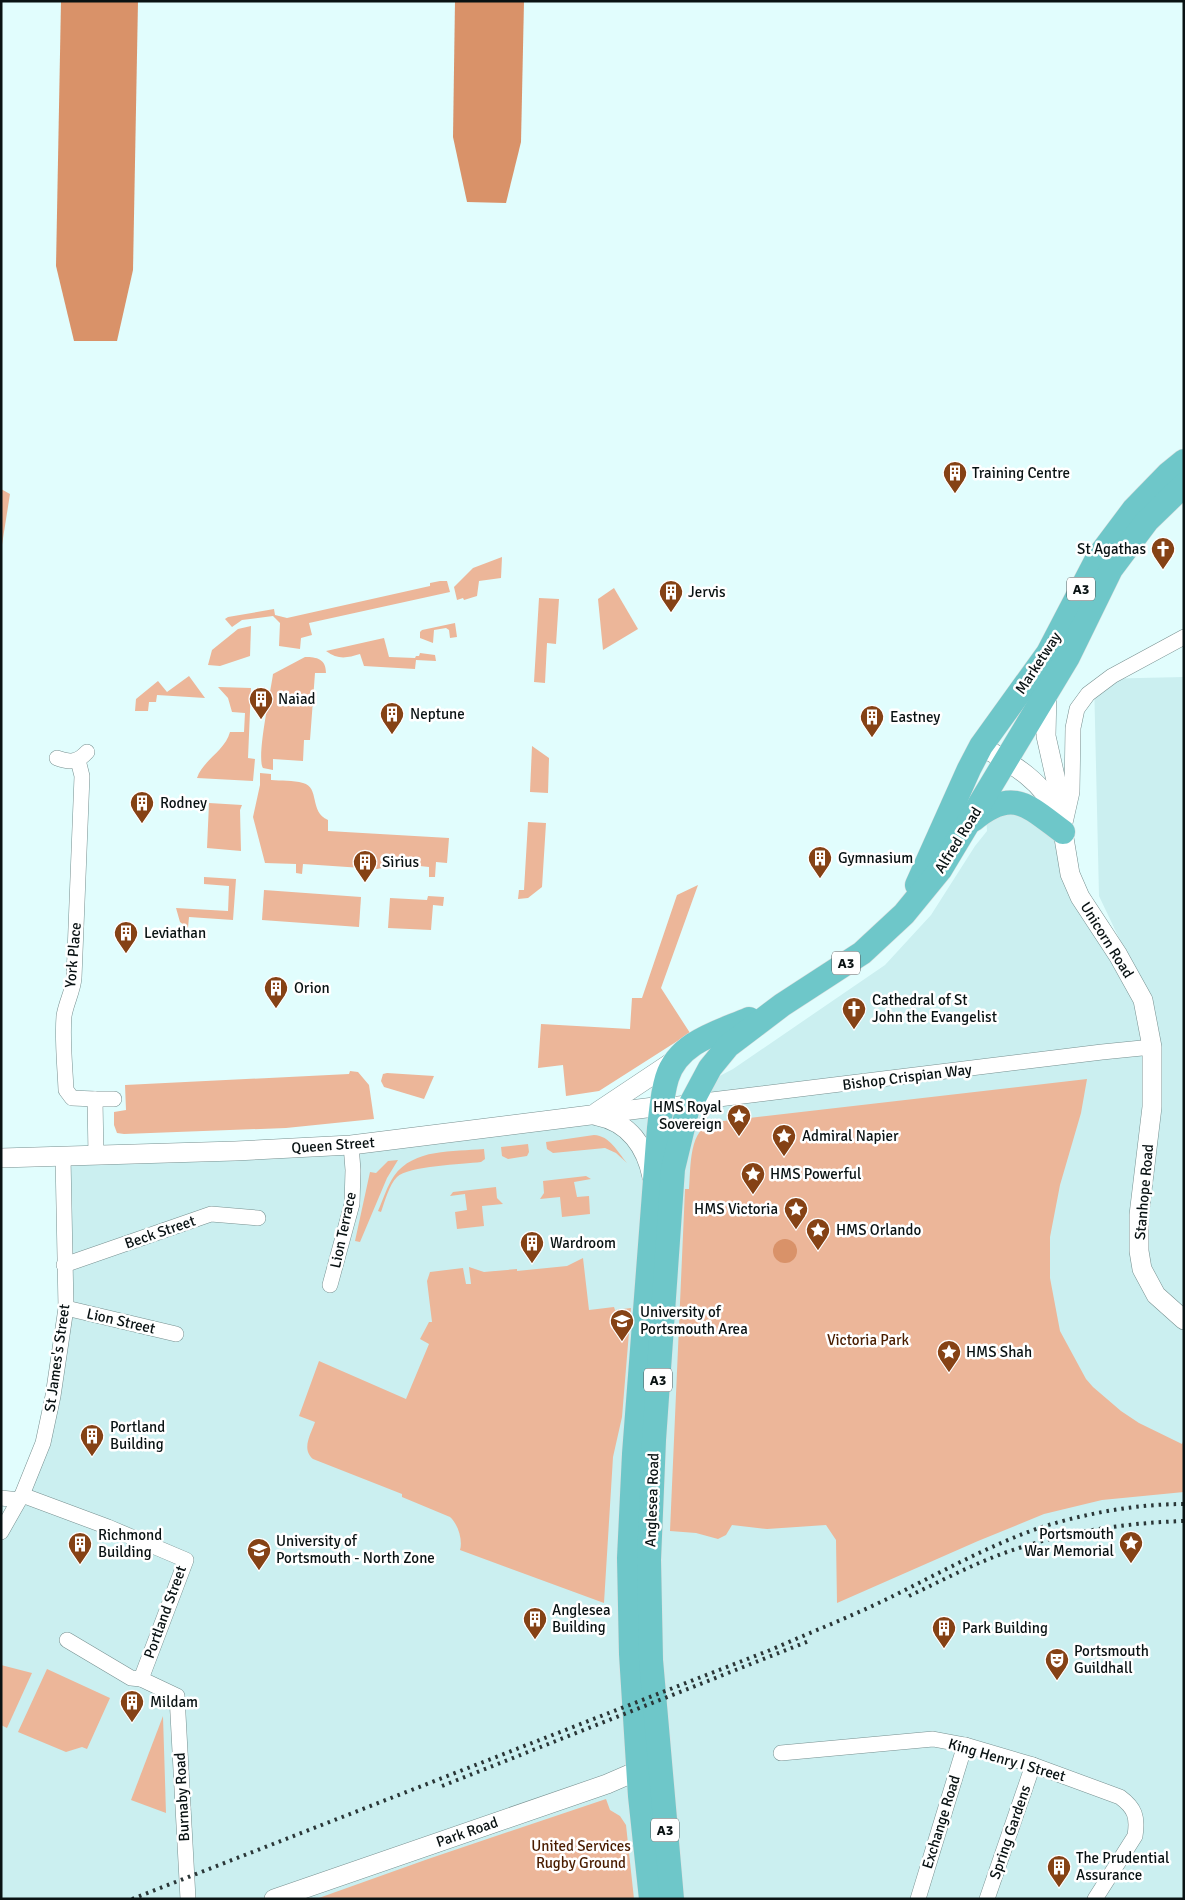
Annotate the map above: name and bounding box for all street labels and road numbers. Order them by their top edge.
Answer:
road number: A3 [1067,578,1095,600]
street label: Marketway [1011,629,1065,697]
street label: Alfred Road [931,804,985,876]
street label: Unicorn Road [1077,899,1137,981]
street label: York Place [61,921,85,989]
road number: A3 [832,951,860,974]
street label: Bishop Crispian Way [841,1060,973,1094]
street label: Queen Street [291,1133,375,1157]
street label: Stanhope Road [1131,1143,1157,1241]
street label: Lion Terrace [326,1190,360,1270]
street label: Beck Street [122,1212,198,1252]
street label: St James's Street [41,1303,73,1413]
street label: Lion Street [85,1304,157,1338]
road number: A3 [644,1368,672,1392]
street label: Anglesea Road [641,1453,663,1547]
street label: Portland Street [140,1563,190,1661]
street label: King Henry I Street [946,1735,1068,1785]
street label: Burnaby Road [171,1752,193,1842]
street label: Exchange Road [918,1773,964,1871]
street label: Spring Gardens [985,1782,1035,1881]
street label: Park Road [434,1813,500,1851]
road number: A3 [651,1818,679,1842]

